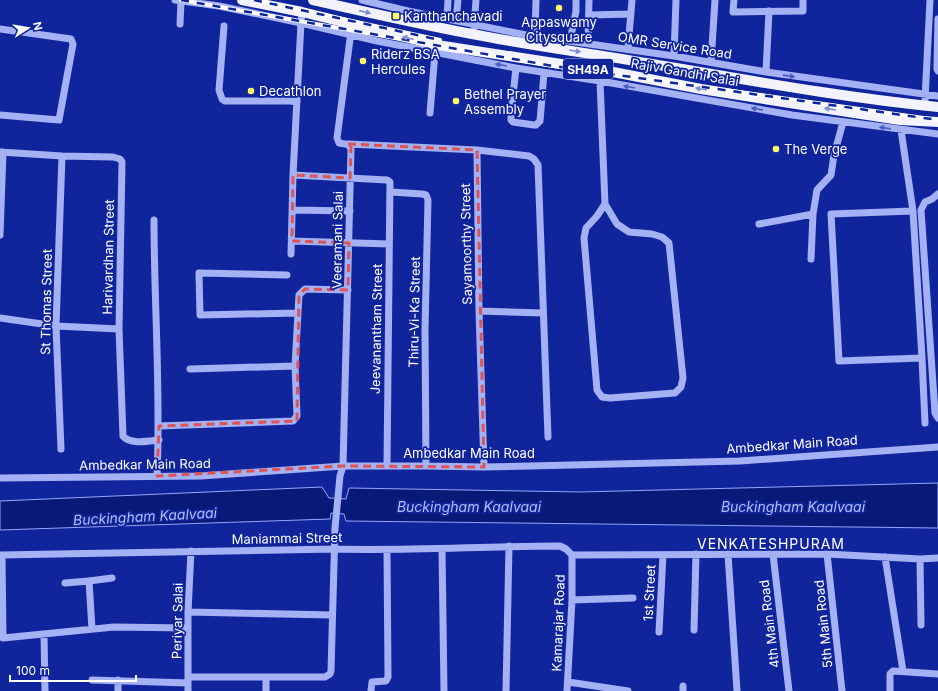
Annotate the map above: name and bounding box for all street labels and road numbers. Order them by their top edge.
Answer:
street label: OMR Service Road [617,28,733,62]
street label: Rajiv Gandhi Salai [630,55,740,89]
road number: SH49A [563,59,613,79]
street label: Sayamoorthy Street [457,183,475,305]
street label: Veeramani Salai [328,191,346,289]
street label: Harivardhan Street [99,199,117,315]
street label: St Thomas Street [37,249,55,355]
street label: Thiru-Vi-Ka Street [405,256,423,368]
street label: Jeevanantham Street [367,264,385,394]
street label: Ambedkar Main Road [726,431,858,457]
street label: Ambedkar Main Road [403,445,535,461]
street label: Ambedkar Main Road [79,455,211,473]
street label: Maniammai Street [231,529,343,547]
street label: 1st Street [640,564,658,622]
street label: Kamarajar Road [548,574,568,672]
street label: 4th Main Road [756,579,782,669]
street label: 5th Main Road [810,579,836,669]
street label: Periyar Salai [168,583,186,659]

